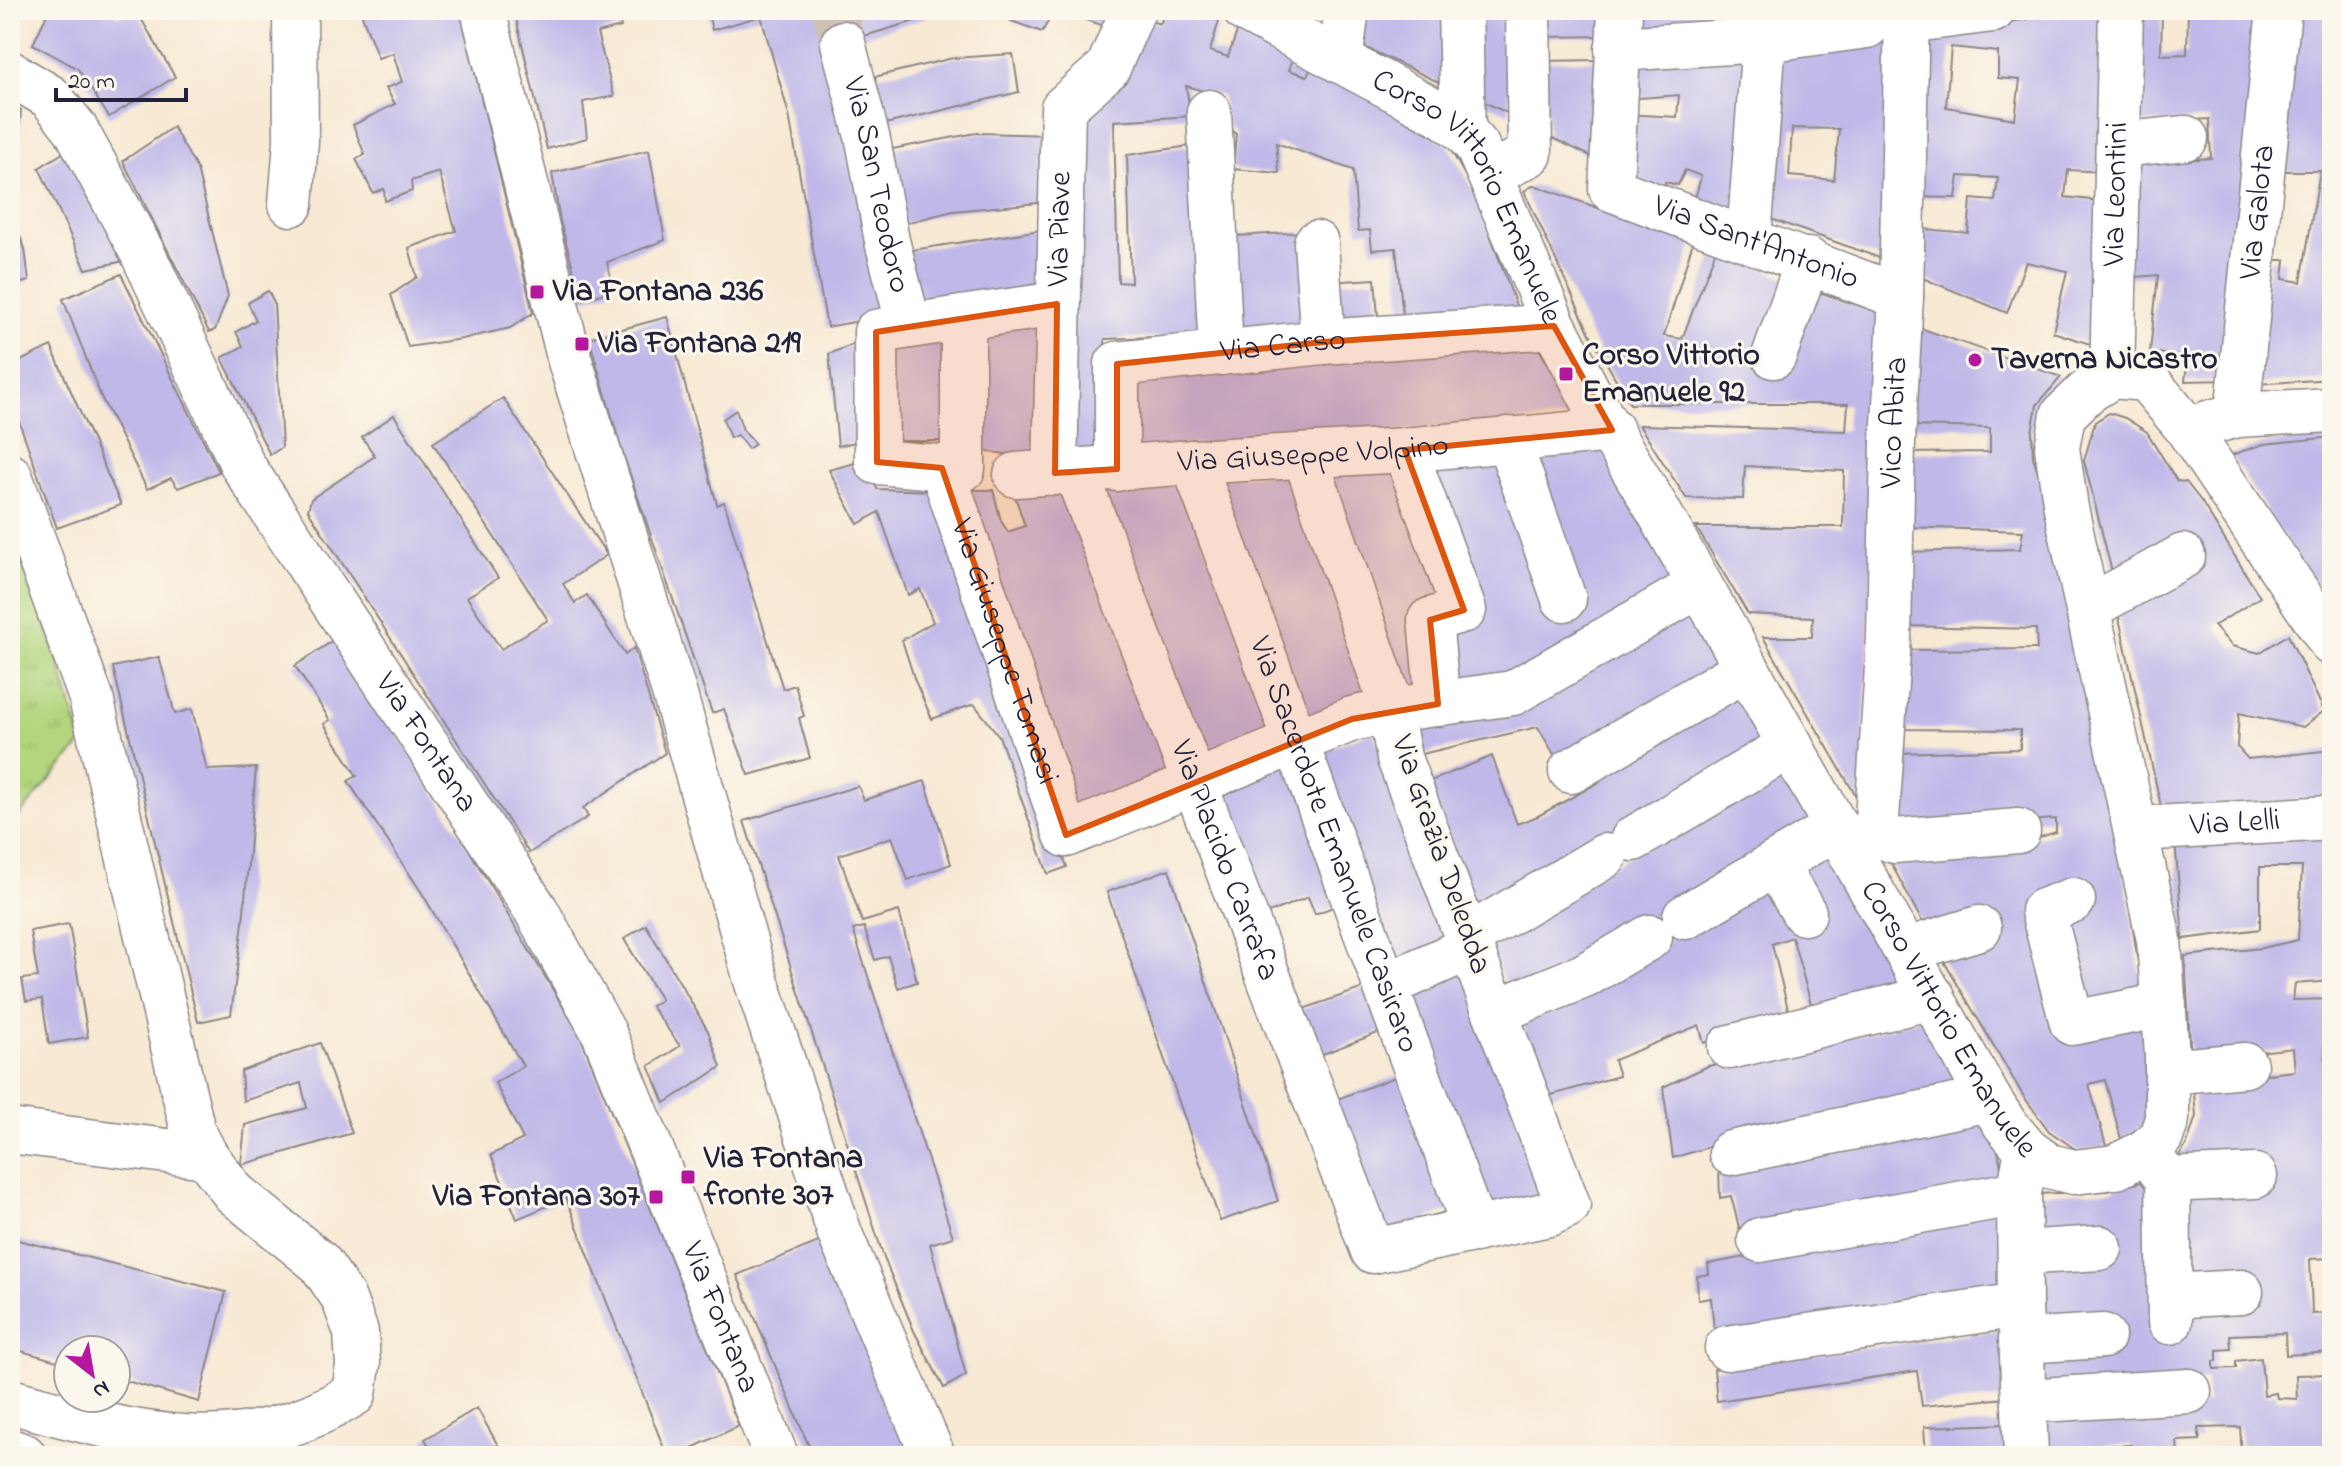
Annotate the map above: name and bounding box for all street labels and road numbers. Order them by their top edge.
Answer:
street label: Corso Vittorio Emanuele [1363,58,1574,332]
street label: Via San Teodoro [829,71,923,298]
street label: Via Leontini [2091,121,2142,268]
street label: Via Galota [2228,142,2288,283]
street label: Via Piave [1036,170,1085,288]
street label: Via Sant'Antonio [1645,183,1866,303]
street label: Via Carso [1217,317,1347,376]
street label: Vico Abita [1869,355,1921,490]
street label: Via Giuseppe Volpino [1175,422,1451,487]
street label: Via Giuseppe Tomasi [937,512,1071,791]
street label: Via Sacerdote Emanuele Casiraro [1235,629,1432,1060]
street label: Via Fontana [362,663,489,822]
street label: Via Grazia Deledda [1377,728,1503,981]
street label: Via Placido Carrafa [1157,733,1291,988]
street label: Via Lelli [2187,797,2281,850]
street label: Corso Vittorio Emanuele [1847,872,2049,1169]
street label: Via Fontana [668,1234,772,1400]

